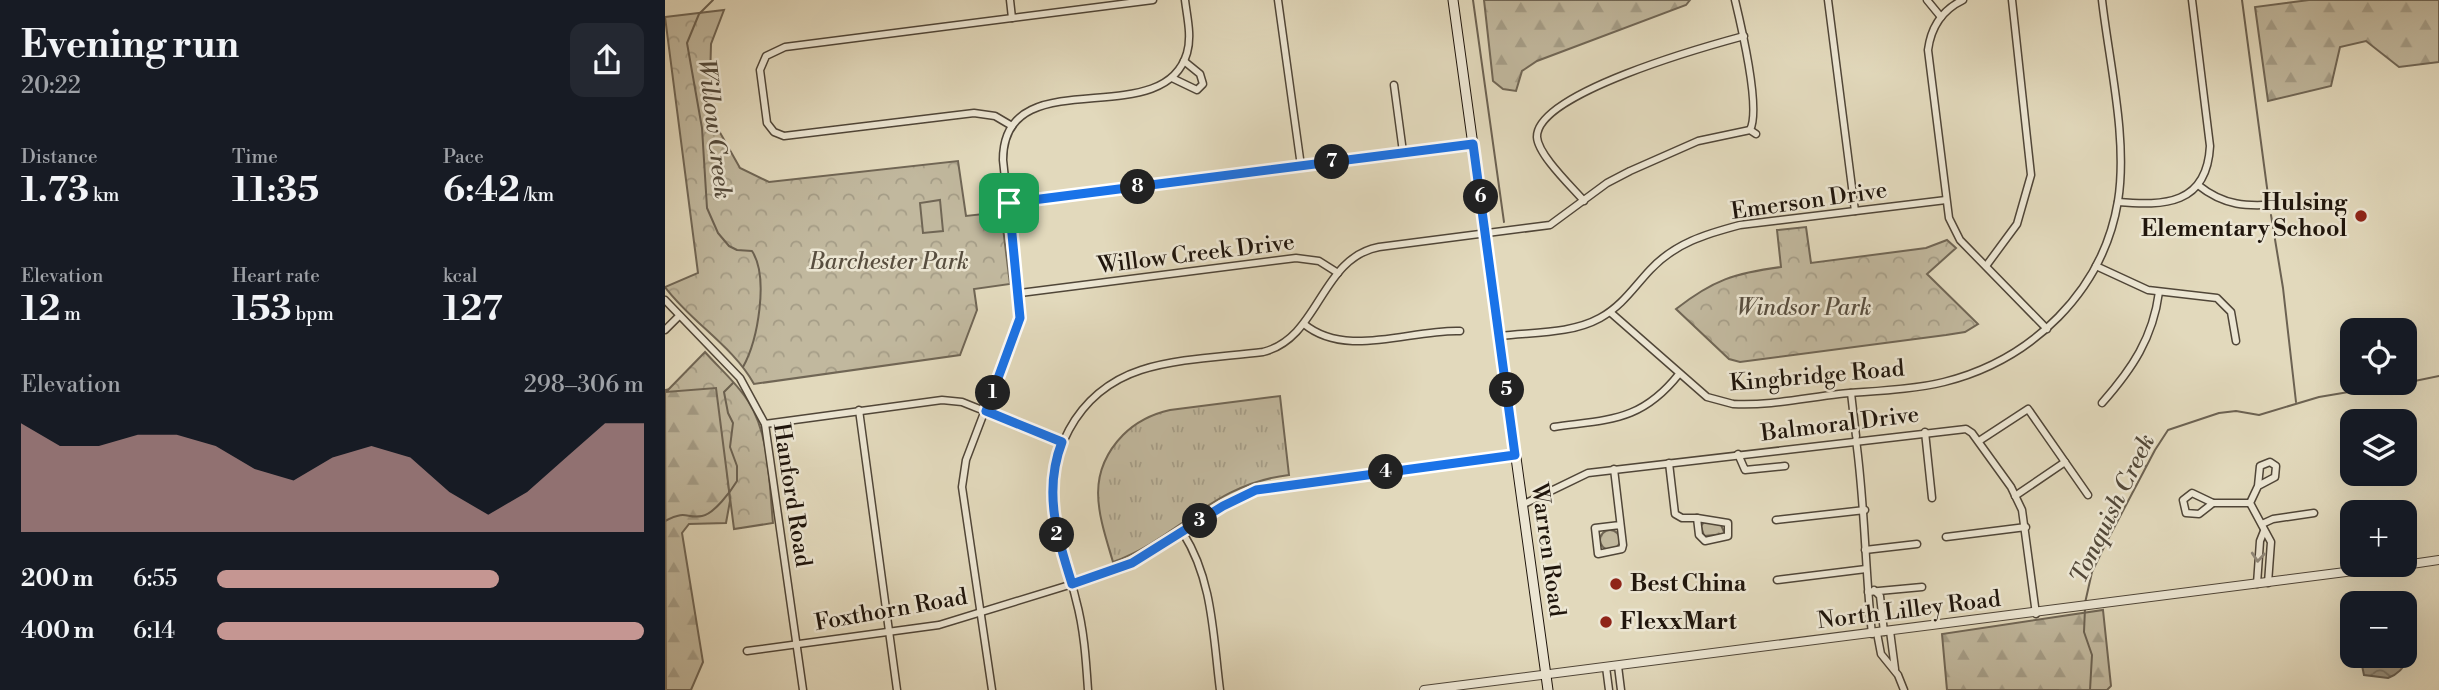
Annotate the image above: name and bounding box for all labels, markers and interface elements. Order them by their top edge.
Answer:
text: Evening run [21,22,239,69]
button: share [570,23,644,97]
water label: Willow Creek [691,57,737,201]
text: 20:22 [21,72,81,100]
pin: 7 [1315,144,1349,180]
text: Distance [21,145,98,169]
text: Time [232,145,278,169]
text: Pace [443,145,484,169]
text: 7 [1326,149,1337,173]
text: 1.73 [21,169,89,212]
text: 11:35 [232,169,319,212]
text: 6:42 [443,169,520,212]
pin: 8 [1121,170,1155,204]
pin [979,173,1039,233]
text: 8 [1131,174,1144,198]
street label: Emerson Drive [1729,176,1889,226]
pin: 6 [1463,180,1499,214]
text: km [89,183,119,207]
text: /km [520,183,554,207]
icon: arrive [990,184,1028,222]
text: 6 [1475,184,1486,208]
place label: Hulsing Elementary School [2141,189,2348,243]
marker: Hulsing Elementary School [2353,208,2369,224]
street label: Willow Creek Drive [1095,228,1296,280]
park label: Barchester Park [808,248,969,276]
text: Elevation [21,264,103,288]
text: Heart rate [232,264,320,288]
text: kcal [443,264,477,288]
text: 12 [21,288,60,331]
text: 153 [232,288,292,331]
text: 127 [443,288,503,331]
park label: Windsor Park [1737,294,1871,322]
text: m [60,302,81,326]
text: bpm [292,302,334,326]
map controls [2340,318,2417,668]
button: locate [2340,318,2417,395]
street label: Kingbridge Road [1728,354,1906,398]
text: Elevation [21,371,121,399]
text: 298–306 m [524,371,644,399]
pin: 5 [1489,372,1525,408]
pin: 1 [975,376,1011,410]
text: 5 [1501,377,1512,401]
text: 1 [988,380,997,404]
street label: Balmoral Drive [1758,400,1921,448]
button: layers [2340,409,2417,486]
street label: Hanford Road [767,421,817,569]
water label: Tonquish Creek [2064,429,2162,589]
pin: 4 [1369,454,1403,490]
text: 4 [1379,459,1392,483]
street label: Warren Road [1525,480,1571,619]
button: + [2340,500,2417,577]
pin: 3 [1183,504,1217,538]
text: 3 [1194,508,1205,532]
pin: 2 [1039,518,1075,552]
text: 2 [1051,522,1062,546]
one-way arrow [2251,552,2266,563]
text: 200 m [21,565,93,593]
text: 6:55 [133,565,177,593]
place label: Best China [1630,570,1747,598]
marker: Best China [1608,576,1624,592]
street label: Foxthorn Road [812,583,970,637]
street label: North Lilley Road [1816,585,2002,635]
button: − [2340,591,2417,668]
place label: FlexxMart [1620,608,1738,636]
marker: FlexxMart [1598,614,1614,630]
text: 400 m [21,617,94,645]
text: 6:14 [133,617,175,645]

